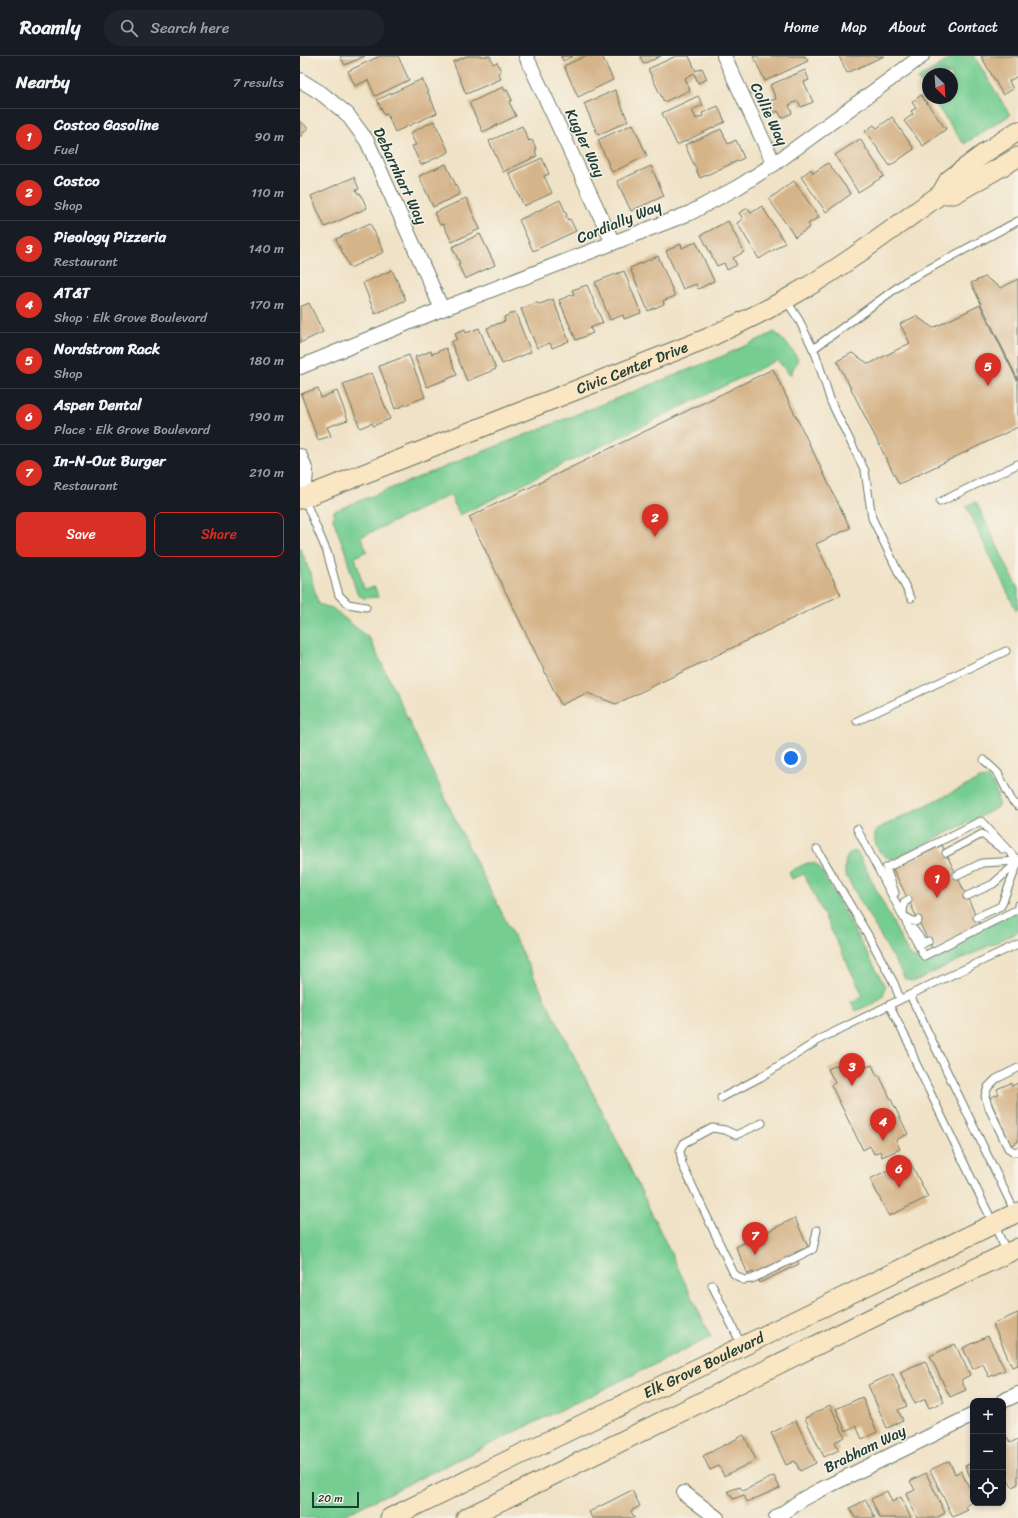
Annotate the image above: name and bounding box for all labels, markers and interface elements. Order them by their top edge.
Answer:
search box [104,10,384,46]
text: Roamly [20,11,80,44]
text: Search here [150,15,229,41]
text: Home [784,15,819,40]
text: Map [841,15,867,40]
text: About [889,15,926,40]
text: Contact [948,15,998,40]
icon: search [118,17,140,39]
text: Nearby [16,67,70,97]
north arrow [922,68,958,104]
text: 7 results [233,71,284,94]
street label: Collie Way [743,78,795,150]
street label: Kugler Way [558,104,612,182]
text: Costco Gasoline [54,112,159,138]
street label: Debarnhart Way [366,123,434,229]
text: 1 [26,125,32,148]
text: 90 m [254,125,284,148]
text: Fuel [54,138,78,161]
text: Costco [54,168,100,194]
text: 2 [25,181,33,204]
text: 110 m [251,181,284,204]
street label: Cordially Way [573,193,666,251]
text: Shop [54,194,82,217]
text: Pieology Pizzeria [54,224,166,250]
text: 3 [25,237,33,260]
text: 140 m [249,237,284,260]
text: Restaurant [54,250,118,273]
text: AT&T [54,280,90,306]
text: 4 [25,293,33,316]
text: 170 m [249,293,284,316]
text: Shop · Elk Grove Boulevard [54,306,207,329]
street label: Civic Center Drive [572,334,692,402]
text: Nordstrom Rack [54,336,160,362]
text: 5 [25,349,33,372]
text: 180 m [249,349,284,372]
pin: 5 [975,353,1001,386]
text: Shop [54,362,82,385]
text: Aspen Dental [54,392,142,418]
text: 6 [25,405,33,428]
text: 190 m [249,405,284,428]
text: Place · Elk Grove Boulevard [54,418,210,441]
text: In-N-Out Burger [54,448,165,474]
text: 7 [25,461,33,484]
text: 210 m [249,461,284,484]
text: Restaurant [54,474,118,497]
pin: 2 [642,504,668,537]
button: Save [16,512,146,557]
button: Share [154,512,284,557]
your location [781,748,801,768]
pin: 1 [924,865,950,898]
pin: 3 [839,1053,865,1086]
pin: 4 [870,1108,896,1141]
pin: 6 [886,1155,912,1188]
pin: 7 [742,1222,768,1255]
street label: Elk Grove Boulevard [639,1324,770,1406]
map controls [970,1398,1006,1506]
button: + [970,1398,1006,1434]
street label: Brabham Way [819,1418,911,1480]
button: − [970,1434,1006,1470]
button: locate [970,1470,1006,1506]
text: 20 m [318,1489,343,1508]
scale bar [312,1490,359,1509]

